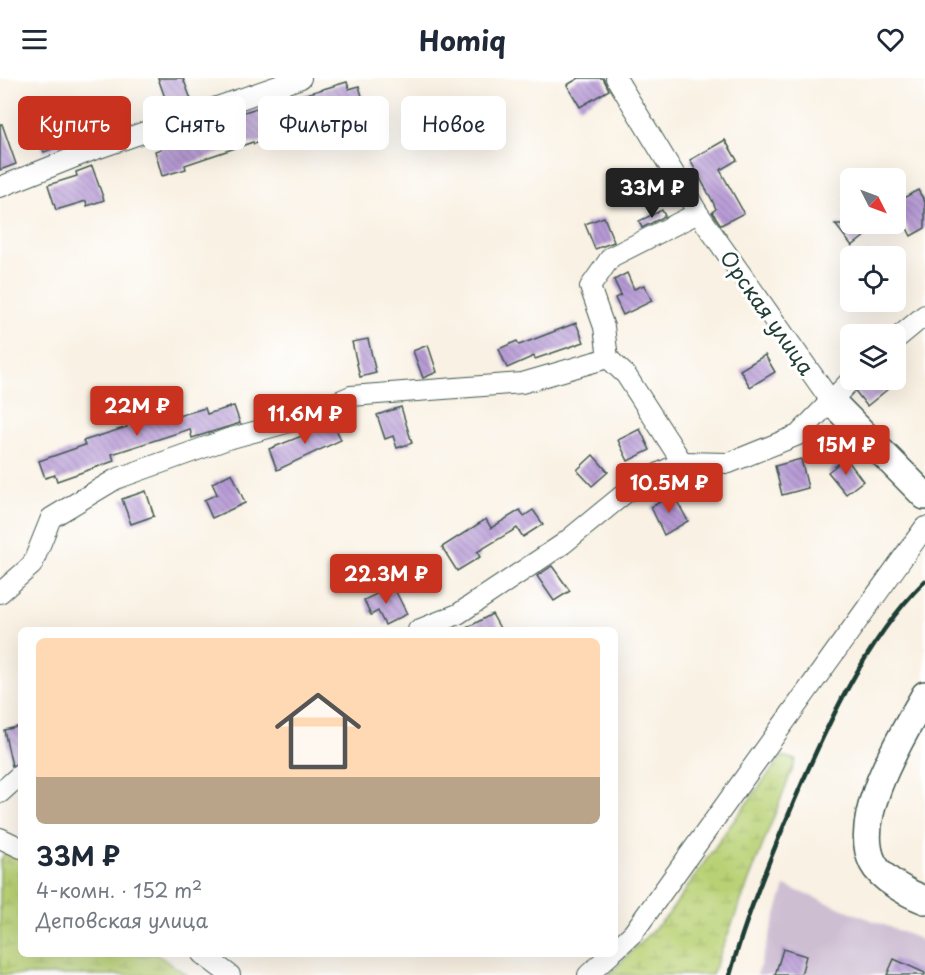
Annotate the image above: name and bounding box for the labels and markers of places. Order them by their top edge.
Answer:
pin: 33M ₽ [610,168,694,219]
pin: 22M ₽ [95,386,179,437]
pin: 11.6M ₽ [250,394,360,445]
pin: 15M ₽ [804,425,888,476]
pin: 10.5M ₽ [614,463,724,514]
pin: 22.3M ₽ [331,554,441,605]

